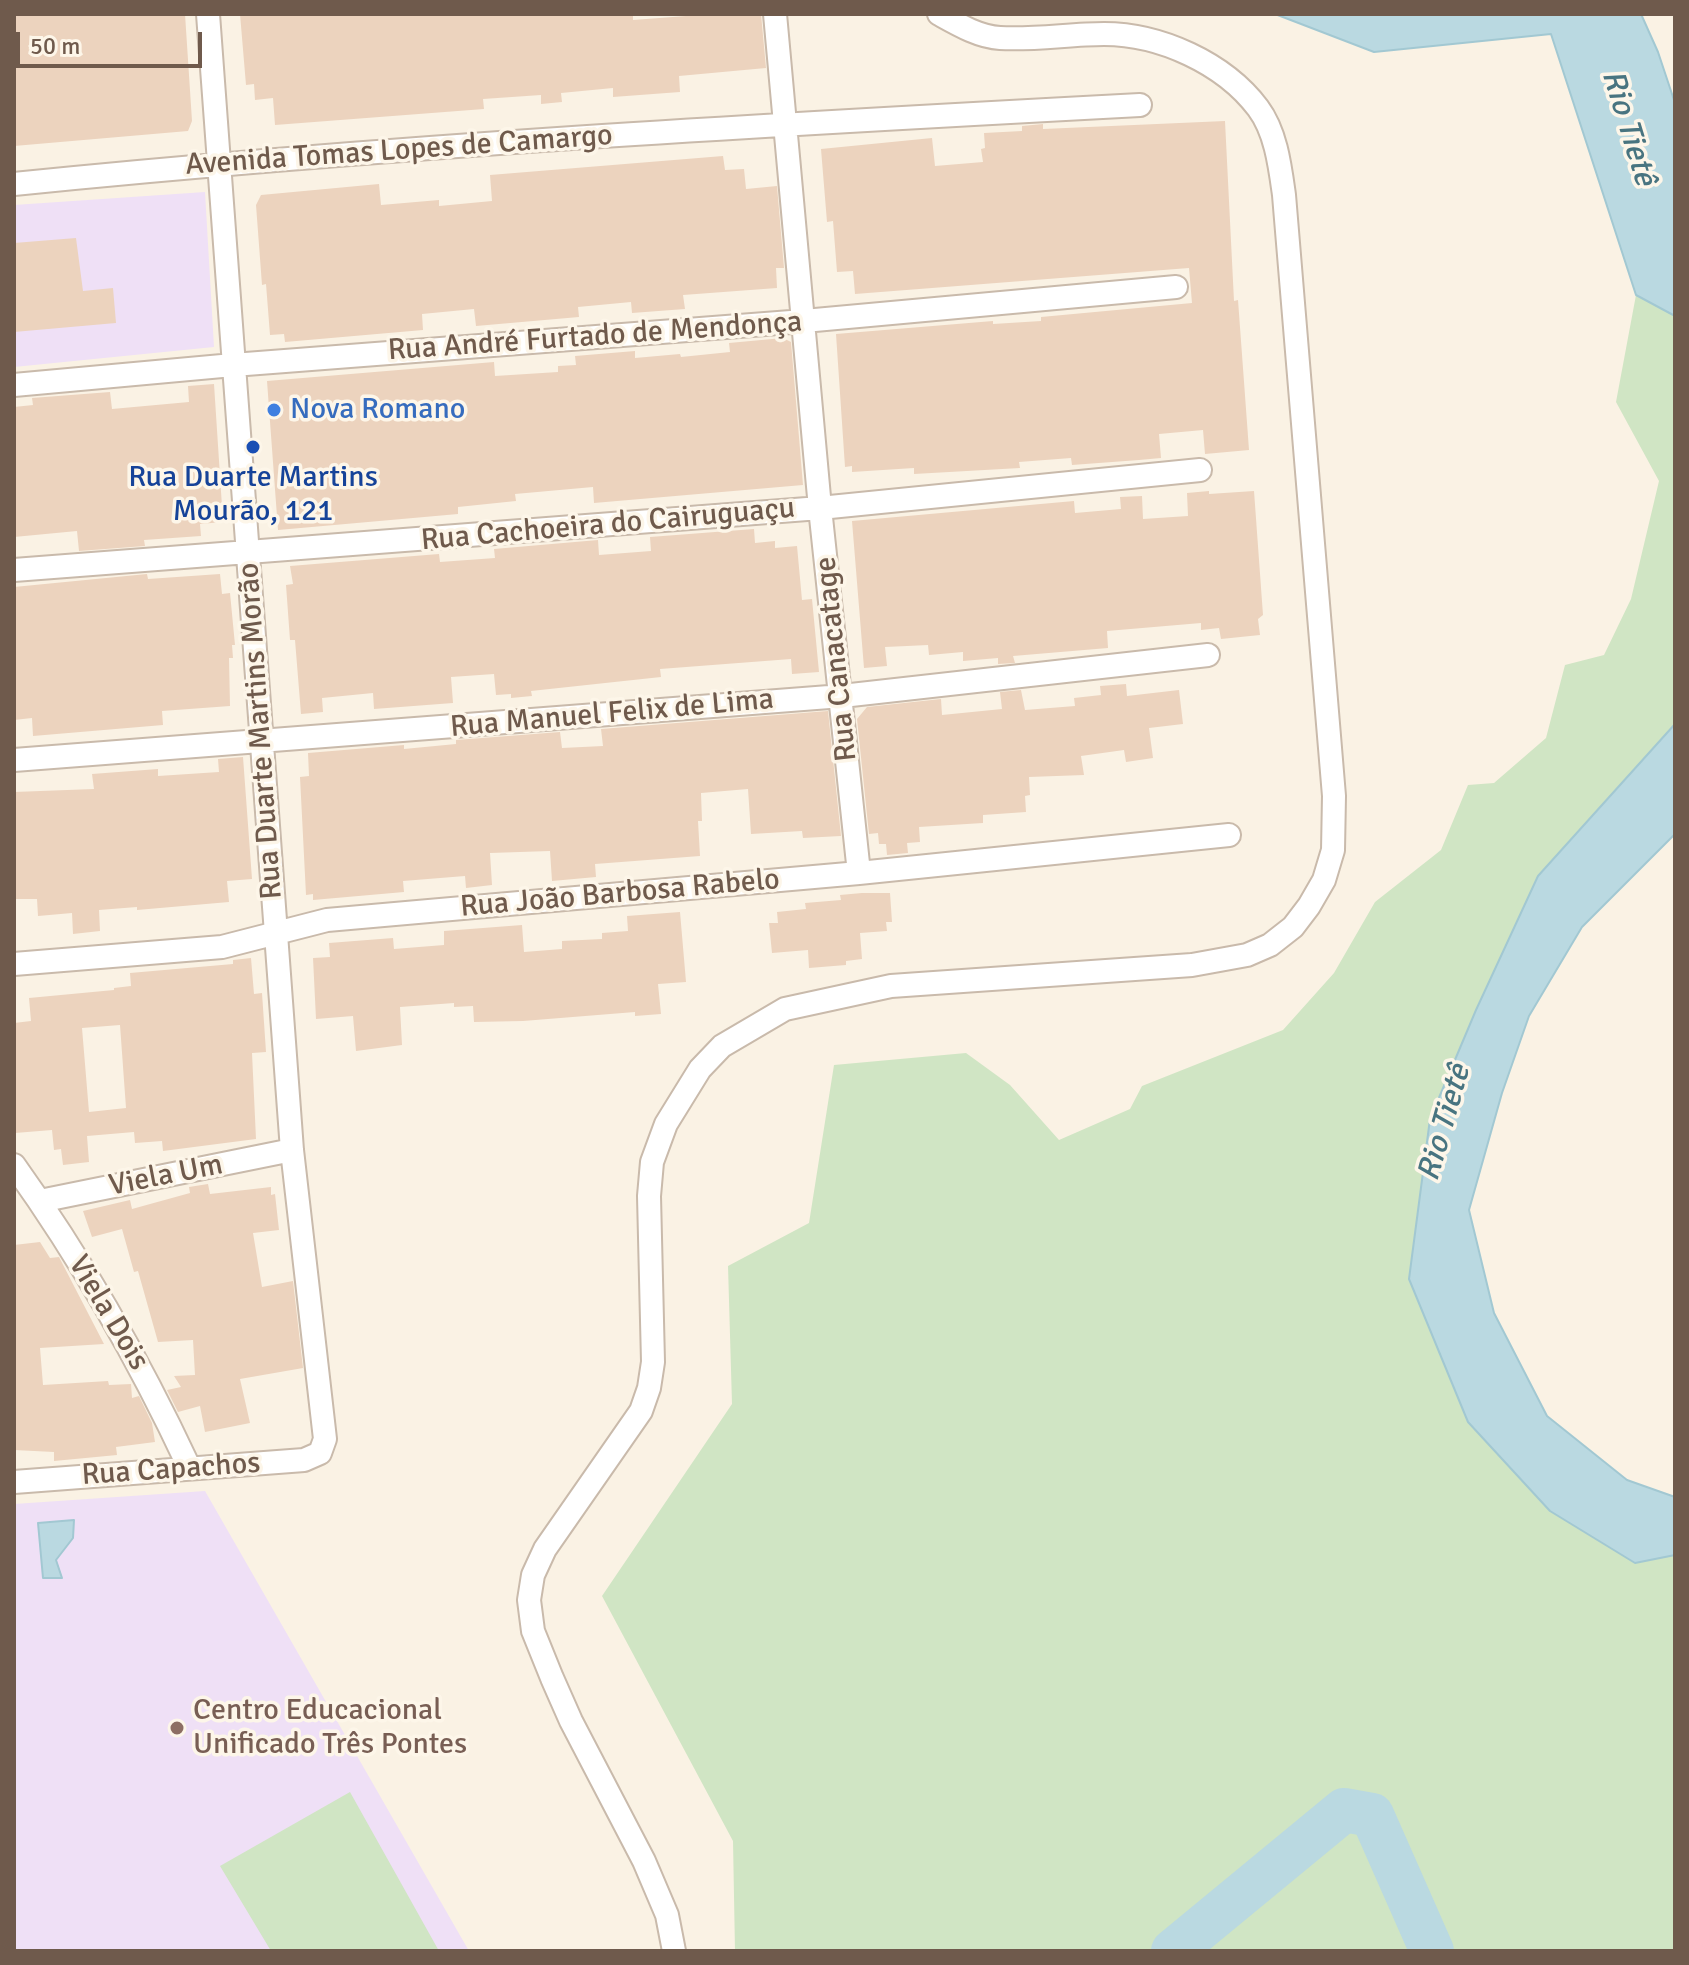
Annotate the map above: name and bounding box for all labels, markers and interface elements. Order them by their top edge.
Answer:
scale bar [20,16,206,66]
text: 50 m [30,31,80,61]
water label: Rio Tietê [1592,66,1664,190]
street label: Avenida Tomas Lopes de Camargo [184,118,614,184]
street label: Rua André Furtado de Mendonça [387,305,803,369]
place label: Nova Romano [290,392,465,428]
marker: Nova Romano [265,401,283,419]
marker: Rua Duarte Martins Mourão, 121 [244,438,262,456]
place label: Rua Duarte Martins Mourão, 121 [128,460,378,530]
street label: Rua Cachoeira do Cairuguaçu [420,491,796,559]
street label: Rua Canacatage [808,555,866,763]
street label: Rua Duarte Martins Morão [231,561,291,901]
street label: Rua Manuel Felix de Lima [449,682,775,746]
street label: Rua João Barbosa Rabelo [459,862,781,926]
water label: Rio Tietê [1410,1061,1480,1185]
street label: Viela Um [106,1147,226,1205]
street label: Viela Dois [60,1249,156,1377]
street label: Rua Capachos [81,1446,261,1494]
place label: Centro Educacional Unificado Três Pontes [193,1693,467,1764]
marker: Centro Educacional Unificado Três Pontes [168,1719,186,1737]

